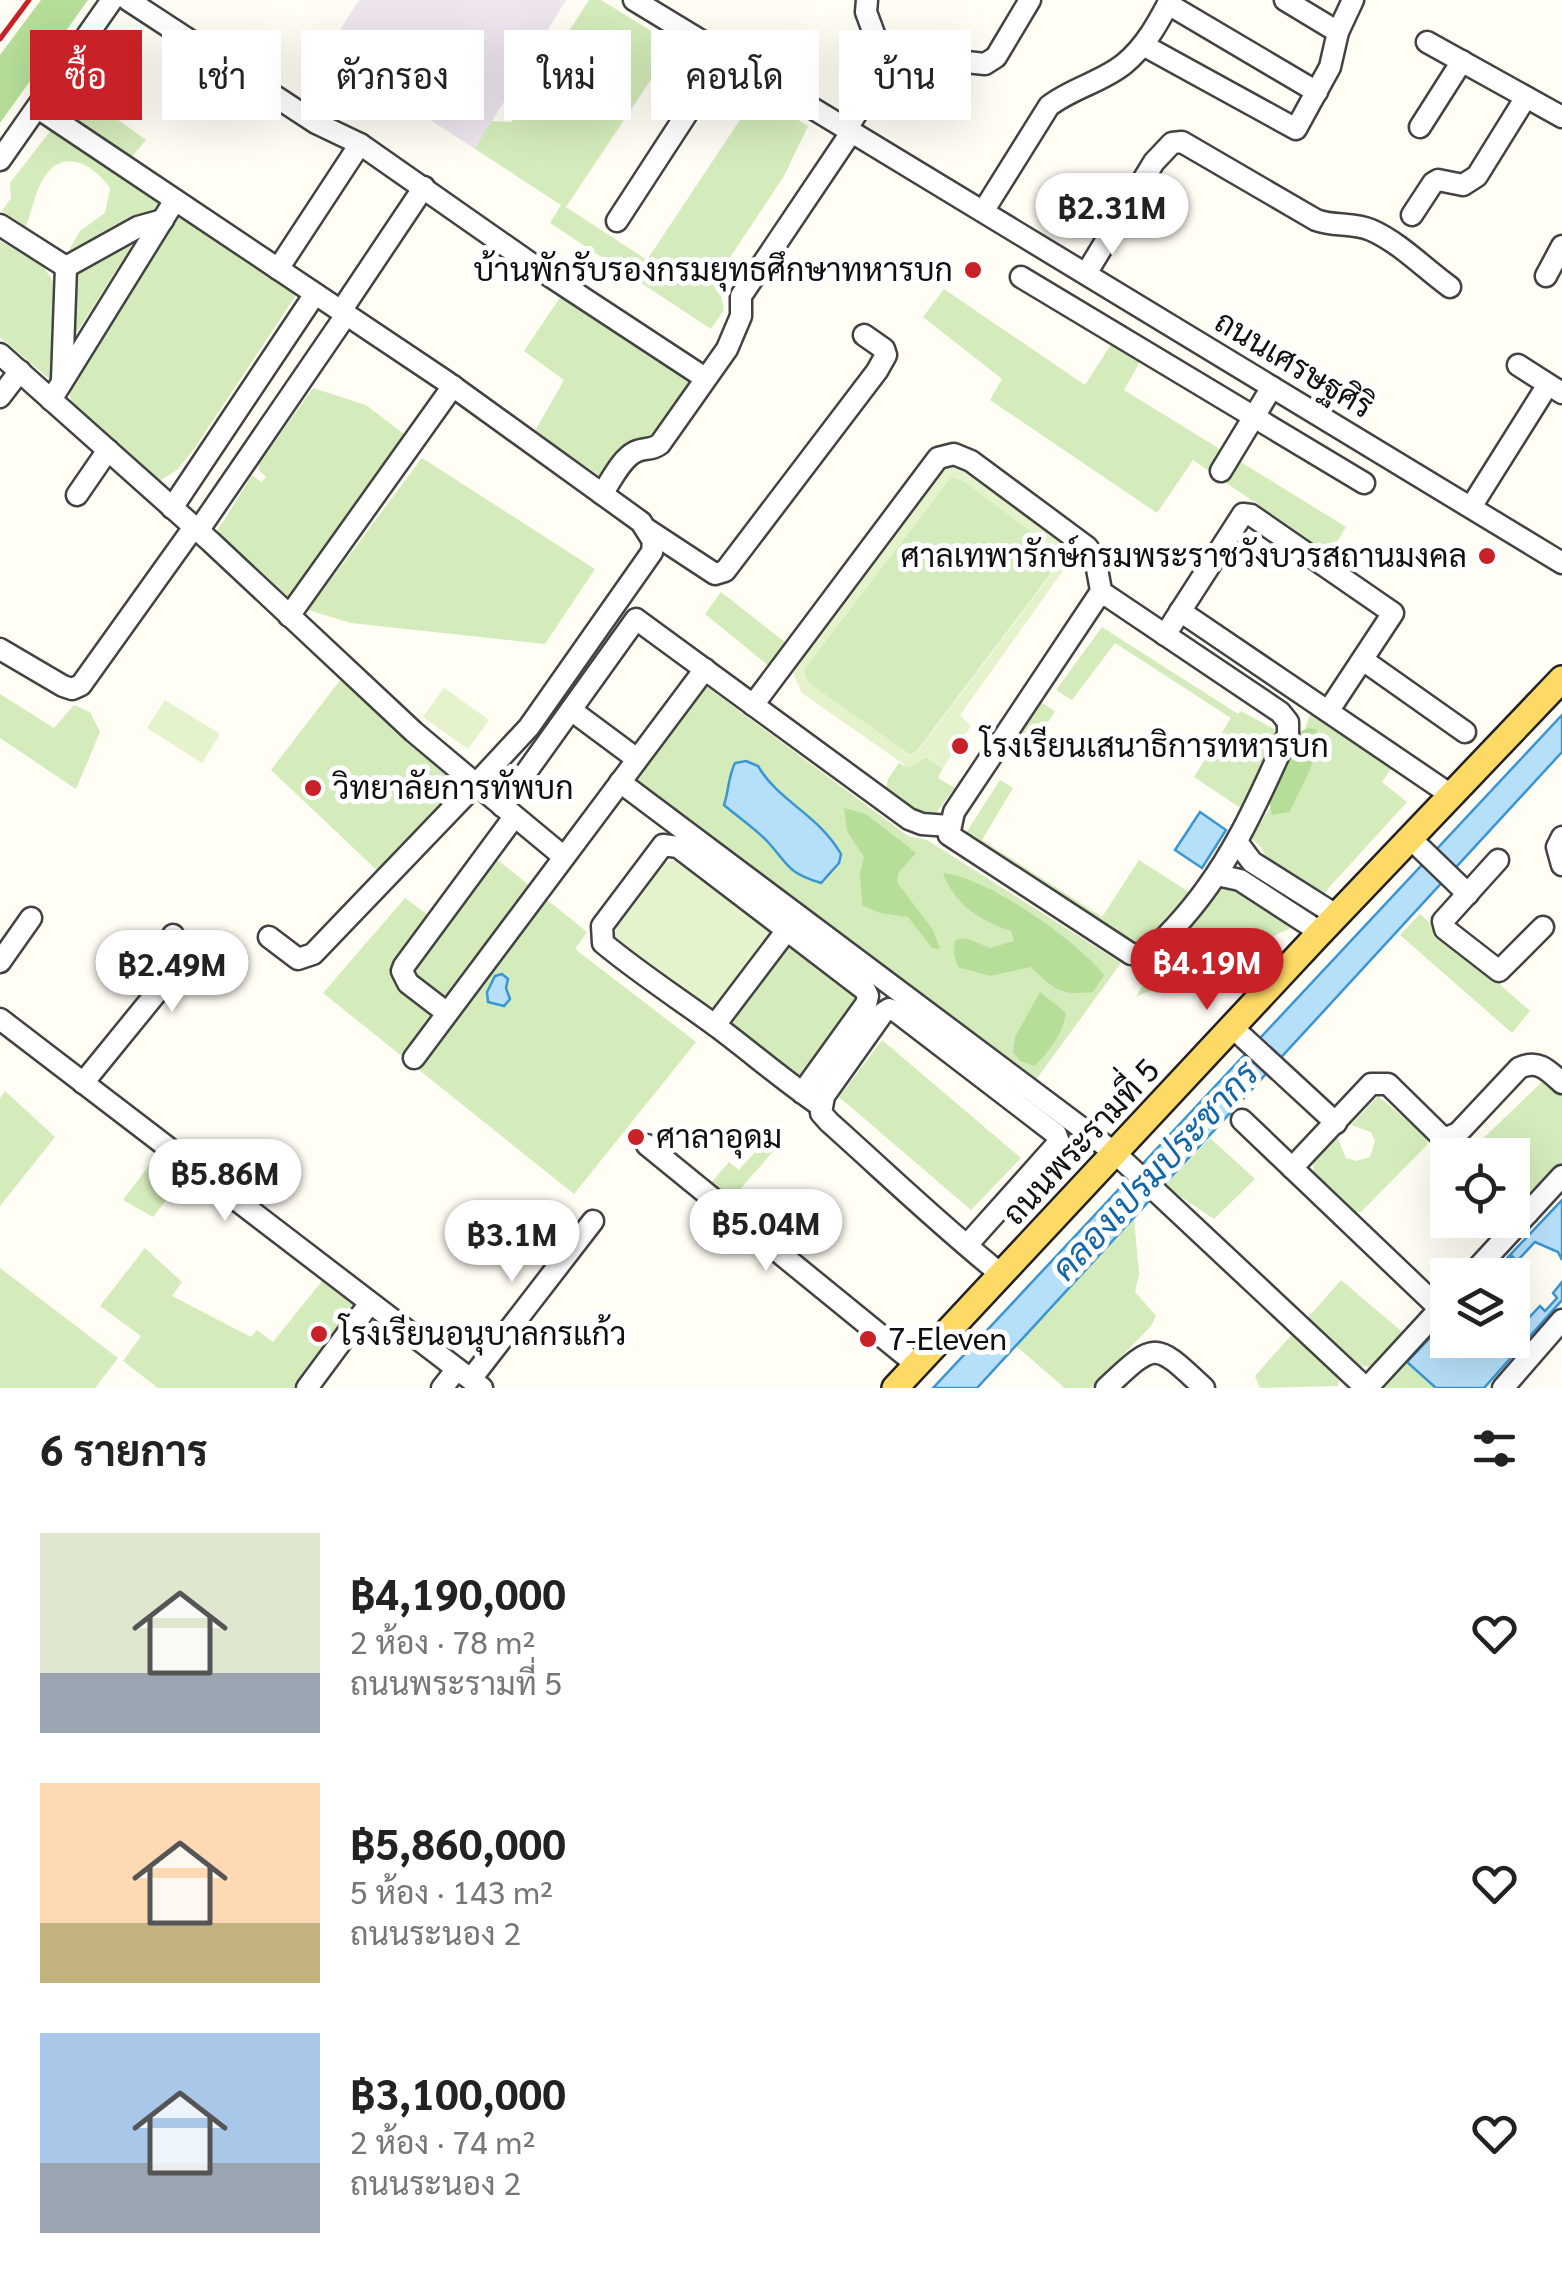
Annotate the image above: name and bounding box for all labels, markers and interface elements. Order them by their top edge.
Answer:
chip: ซื้อ [30,30,142,120]
chip: เช่า [162,30,281,120]
chip: ตัวกรอง [301,30,484,120]
chip: ใหม่ [504,30,631,120]
chip: คอนโด [651,30,819,120]
chip: บ้าน [839,30,971,120]
pin: ฿2.31M [1031,173,1193,258]
text: ฿2.31M [1058,185,1166,226]
place label: บ้านพักรับรองกรมยุทธศึกษาทหารบก [473,247,953,292]
marker: บ้านพักรับรองกรมยุทธศึกษาทหารบก [962,259,984,281]
street label: ถนนเศรษฐศิริ [1207,299,1382,428]
place label: ศาลเทพารักษ์กรมพระราชวังบวรสถานมงคล [900,533,1467,574]
marker: ศาลเทพารักษ์กรมพระราชวังบวรสถานมงคล [1476,545,1498,567]
place label: โรงเรียนเสนาธิการทหารบก [978,723,1329,764]
marker: โรงเรียนเสนาธิการทหารบก [949,735,971,757]
place label: วิทยาลัยการทัพบก [332,765,574,806]
marker: วิทยาลัยการทัพบก [302,777,324,799]
pin: ฿4.19M [1126,928,1288,1013]
pin: ฿2.49M [91,930,253,1015]
text: ฿4.19M [1153,940,1261,981]
text: ฿2.49M [118,942,226,983]
street label: ถนนพระรามที่ 5 [988,1045,1166,1232]
water label: คลองเปรมประชากร [1040,1049,1267,1288]
place label: ศาลาอุดม [656,1114,782,1159]
marker: ศาลาอุดม [625,1126,647,1148]
map controls [1430,1138,1530,1358]
button: locate [1430,1138,1530,1238]
pin: ฿5.86M [144,1139,306,1224]
text: ฿5.86M [171,1151,279,1192]
pin: ฿5.04M [685,1189,847,1274]
pin: ฿3.1M [442,1200,582,1285]
text: ฿5.04M [712,1201,820,1242]
text: ฿3.1M [467,1212,557,1253]
button: layers [1430,1258,1530,1358]
place label: โรงเรียนอนุบาลกรแก้ว [337,1311,626,1356]
place label: 7-Eleven [888,1316,1007,1357]
marker: โรงเรียนอนุบาลกรแก้ว [308,1323,330,1345]
marker: 7-Eleven [857,1328,879,1350]
text: 6 รายการ [40,1421,208,1476]
icon: filters [1467,1421,1522,1476]
text: ฿4,190,000 [350,1565,566,1620]
icon: home [120,1573,240,1693]
icon: heart [1467,1606,1522,1661]
text: 2 ห้อง · 78 m² [350,1620,535,1661]
text: ถนนพระรามที่ 5 [350,1661,562,1702]
text: ฿5,860,000 [350,1815,566,1870]
icon: home [120,1823,240,1943]
icon: heart [1467,1856,1522,1911]
text: 5 ห้อง · 143 m² [350,1870,553,1911]
text: ถนนระนอง 2 [350,1911,521,1952]
text: ฿3,100,000 [350,2065,566,2120]
icon: home [120,2073,240,2193]
icon: heart [1467,2106,1522,2161]
text: 2 ห้อง · 74 m² [350,2120,535,2161]
text: ถนนระนอง 2 [350,2161,521,2202]

